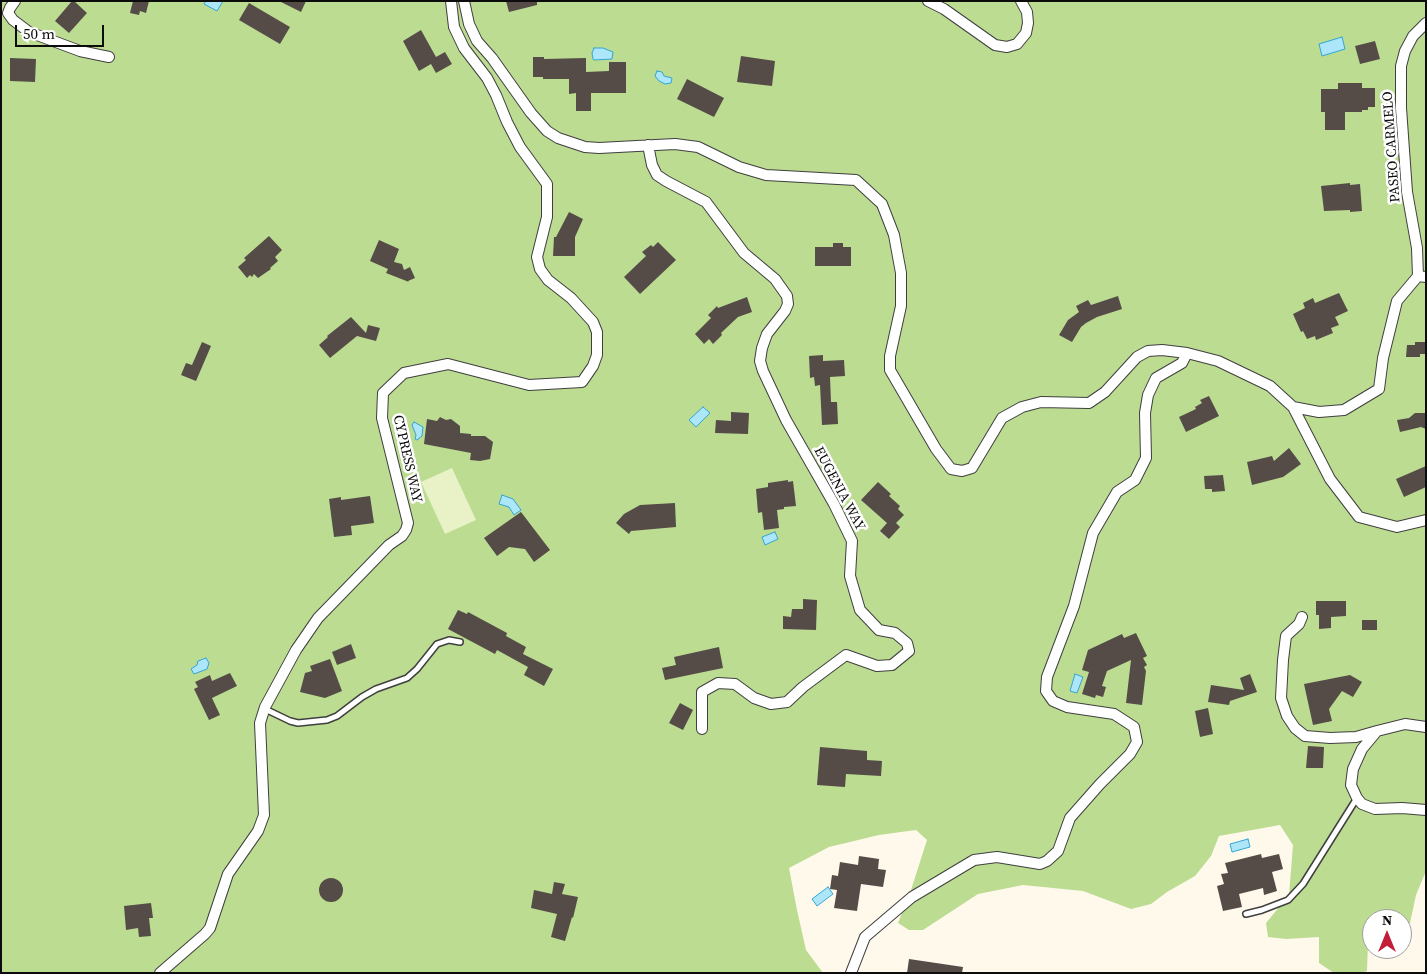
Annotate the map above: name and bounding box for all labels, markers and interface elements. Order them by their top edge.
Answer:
scale bar [18,15,106,47]
text: 50 m [23,23,55,44]
street label: PASEO CARMELO [1380,91,1404,203]
street label: CYPRESS WAY [389,414,425,504]
street label: EUGENIA WAY [810,444,868,534]
north arrow [1362,909,1412,959]
text: N [1382,910,1392,930]

